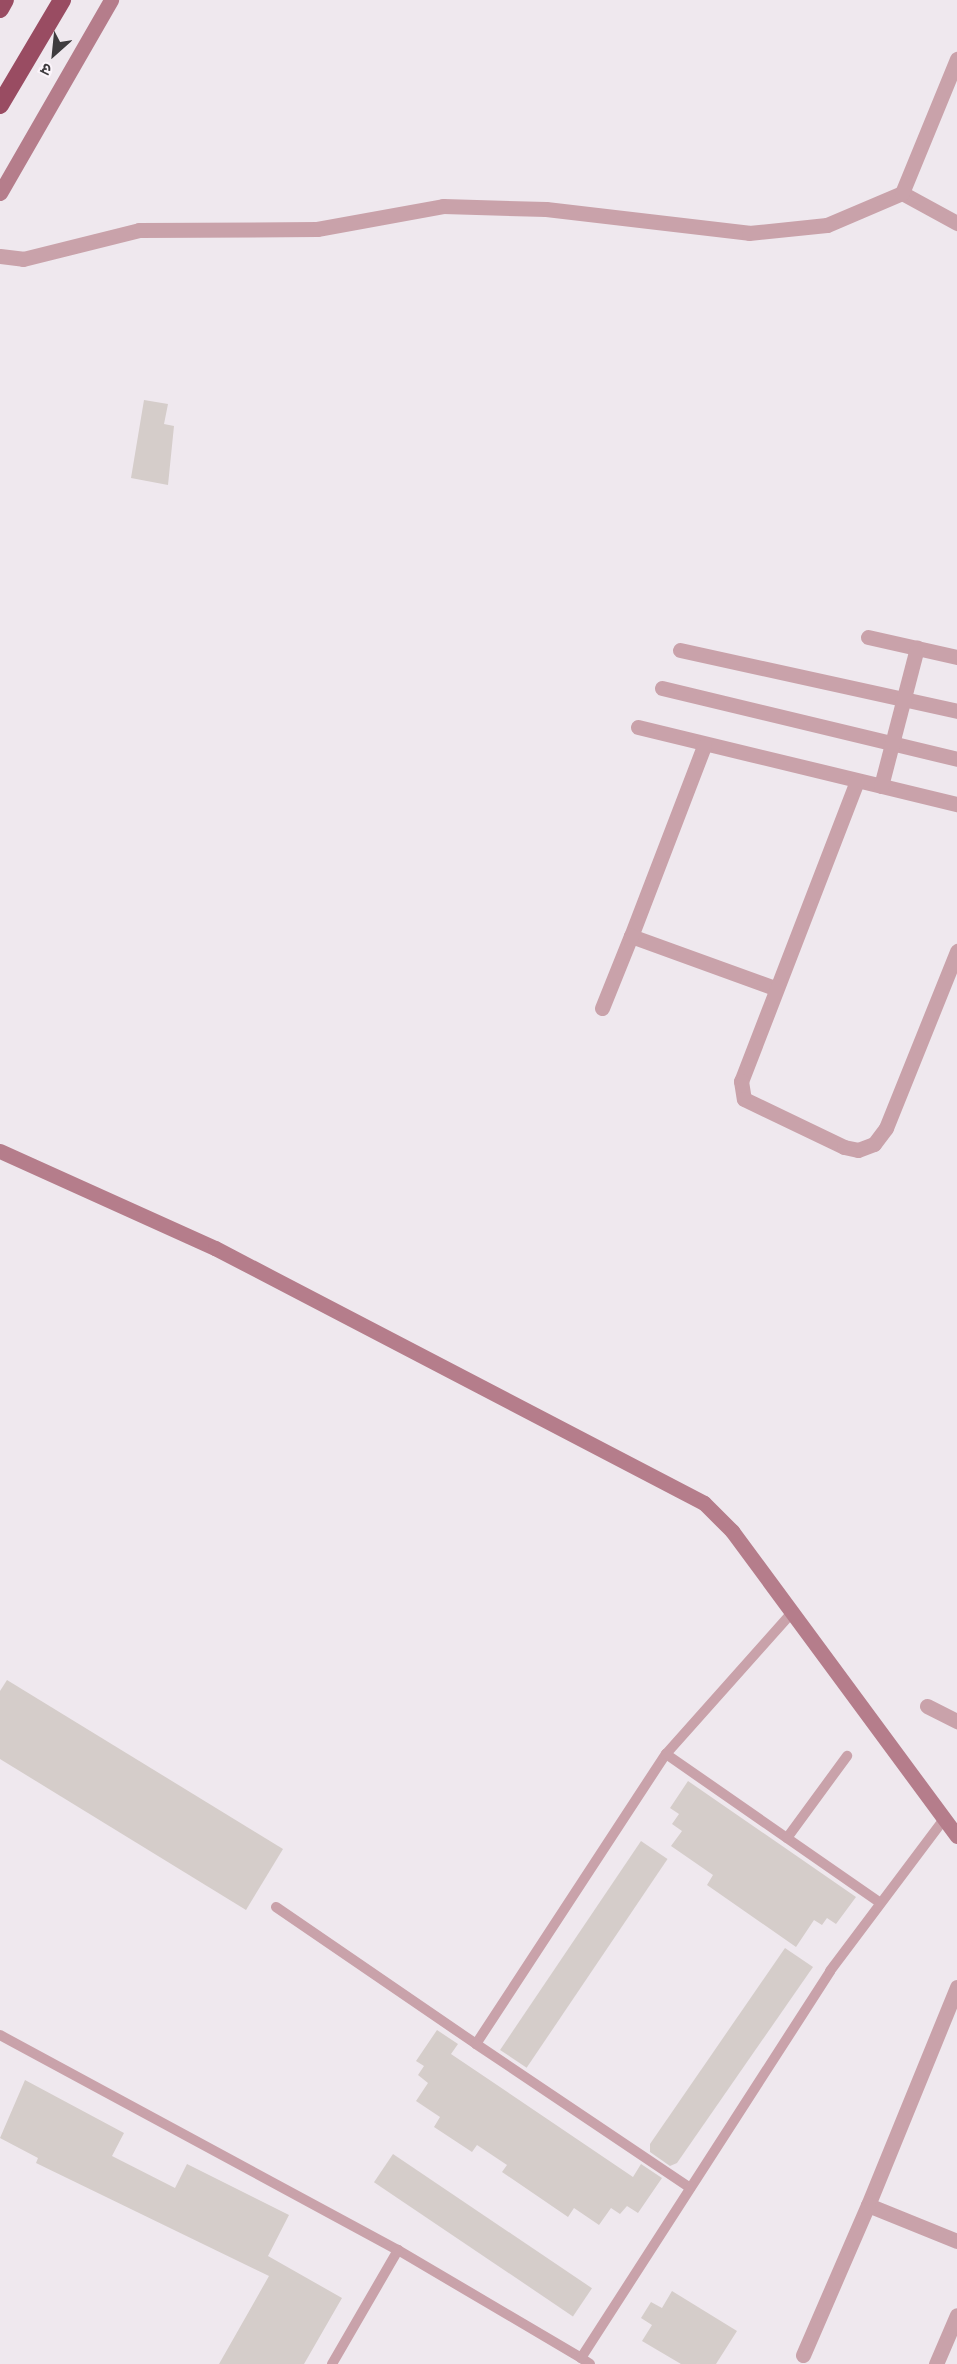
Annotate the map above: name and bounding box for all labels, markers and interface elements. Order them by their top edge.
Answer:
north arrow [24,24,84,84]
text: उ [37,58,55,82]

